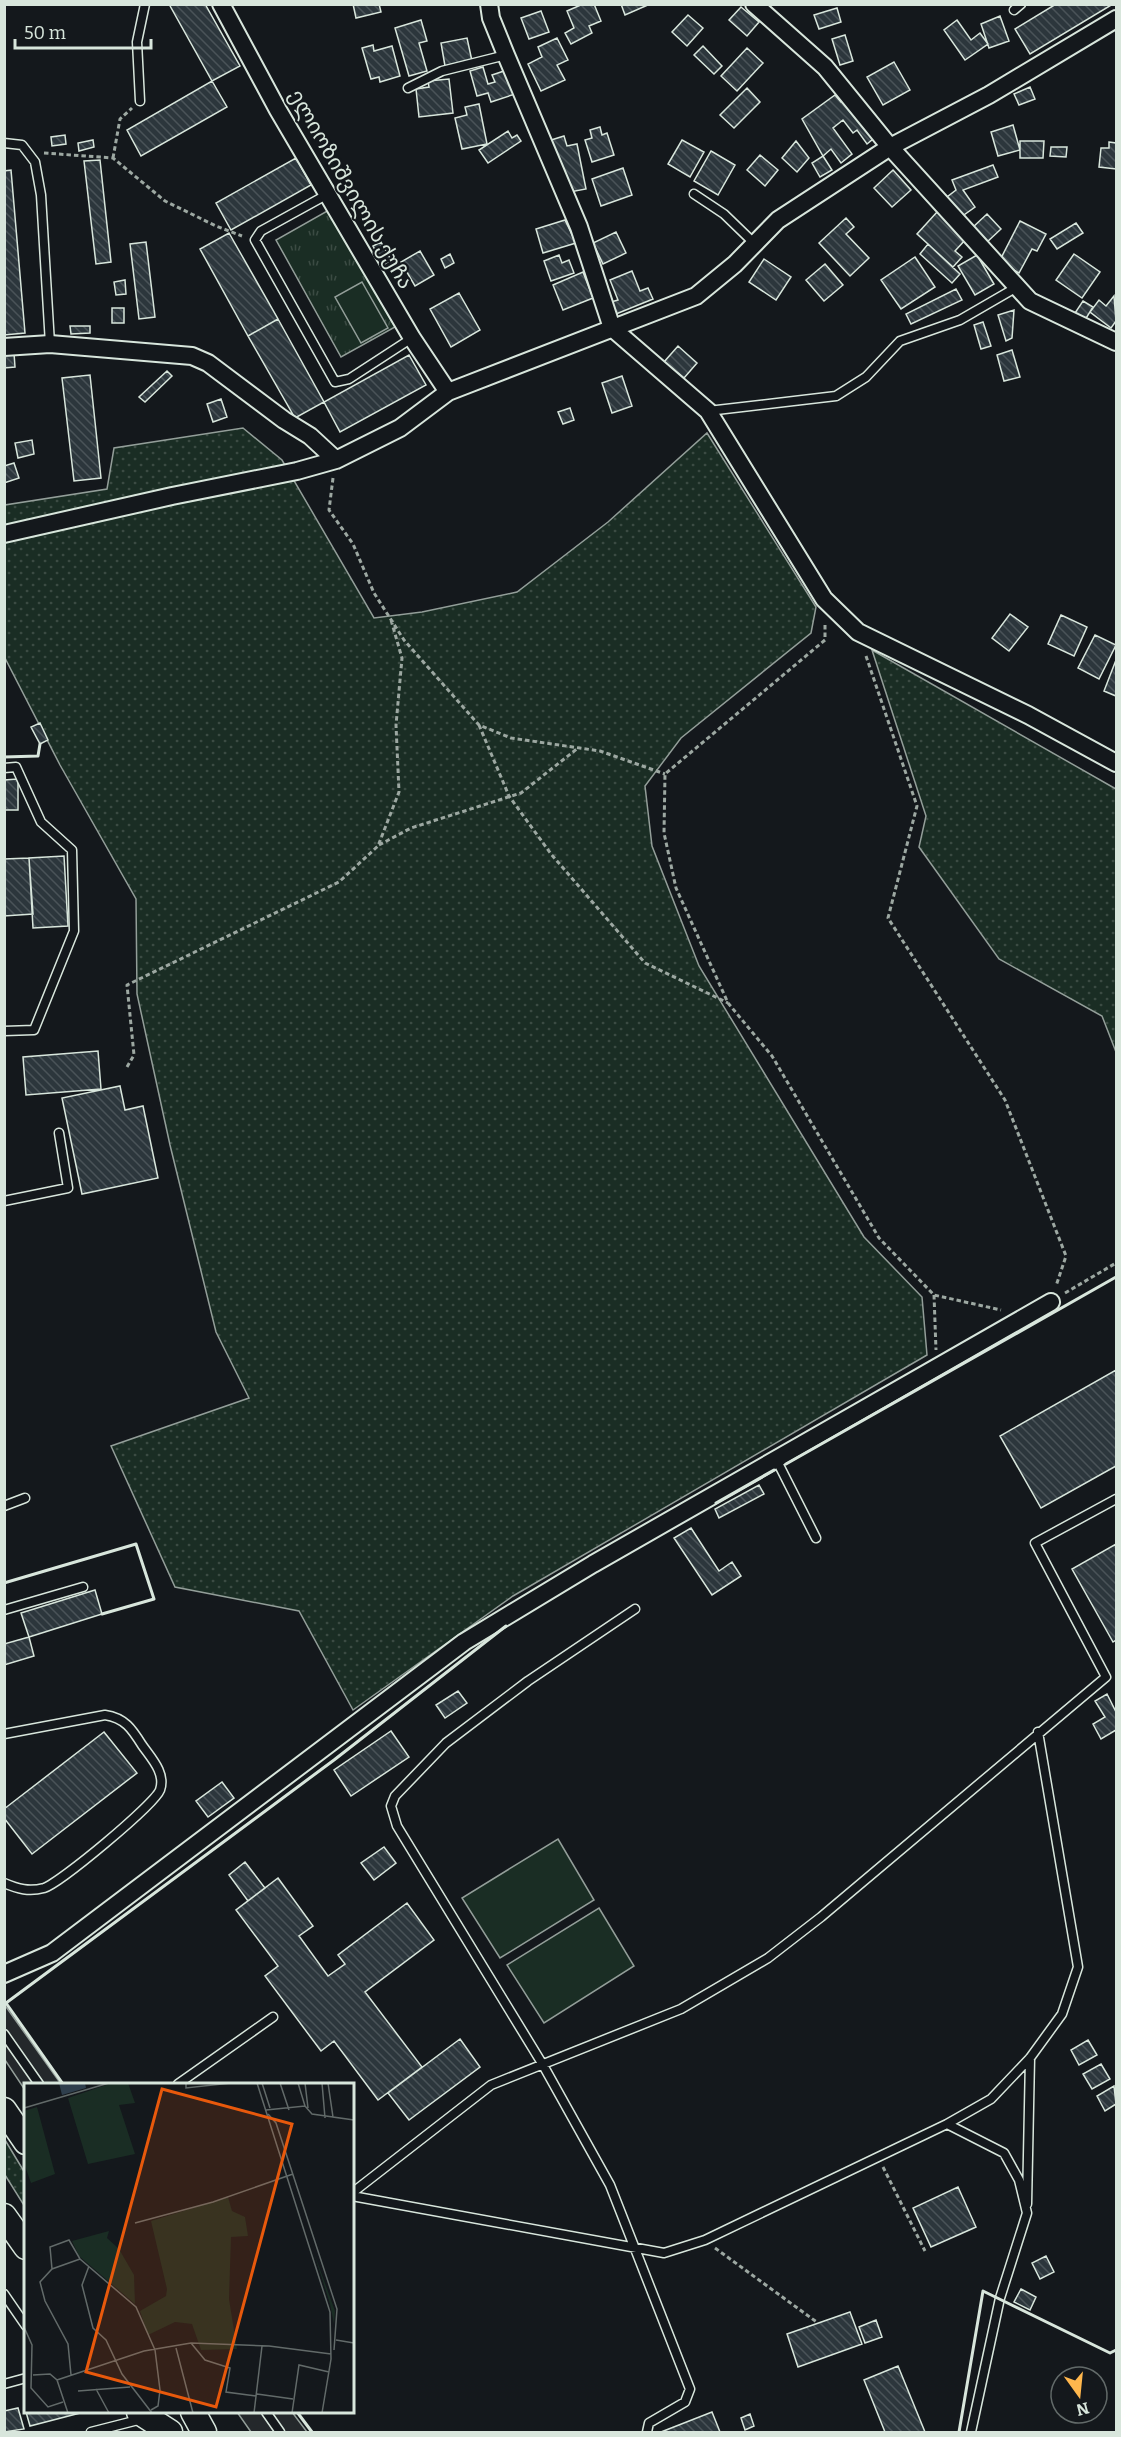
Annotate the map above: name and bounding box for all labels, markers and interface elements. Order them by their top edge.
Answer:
scale bar [15,12,152,50]
text: 50 m [24,22,66,44]
street label: ელიოზიშვილის ქუჩა [283,85,419,293]
inset map [24,2083,354,2413]
north arrow [1049,2365,1109,2425]
text: N [1074,2398,1091,2420]

